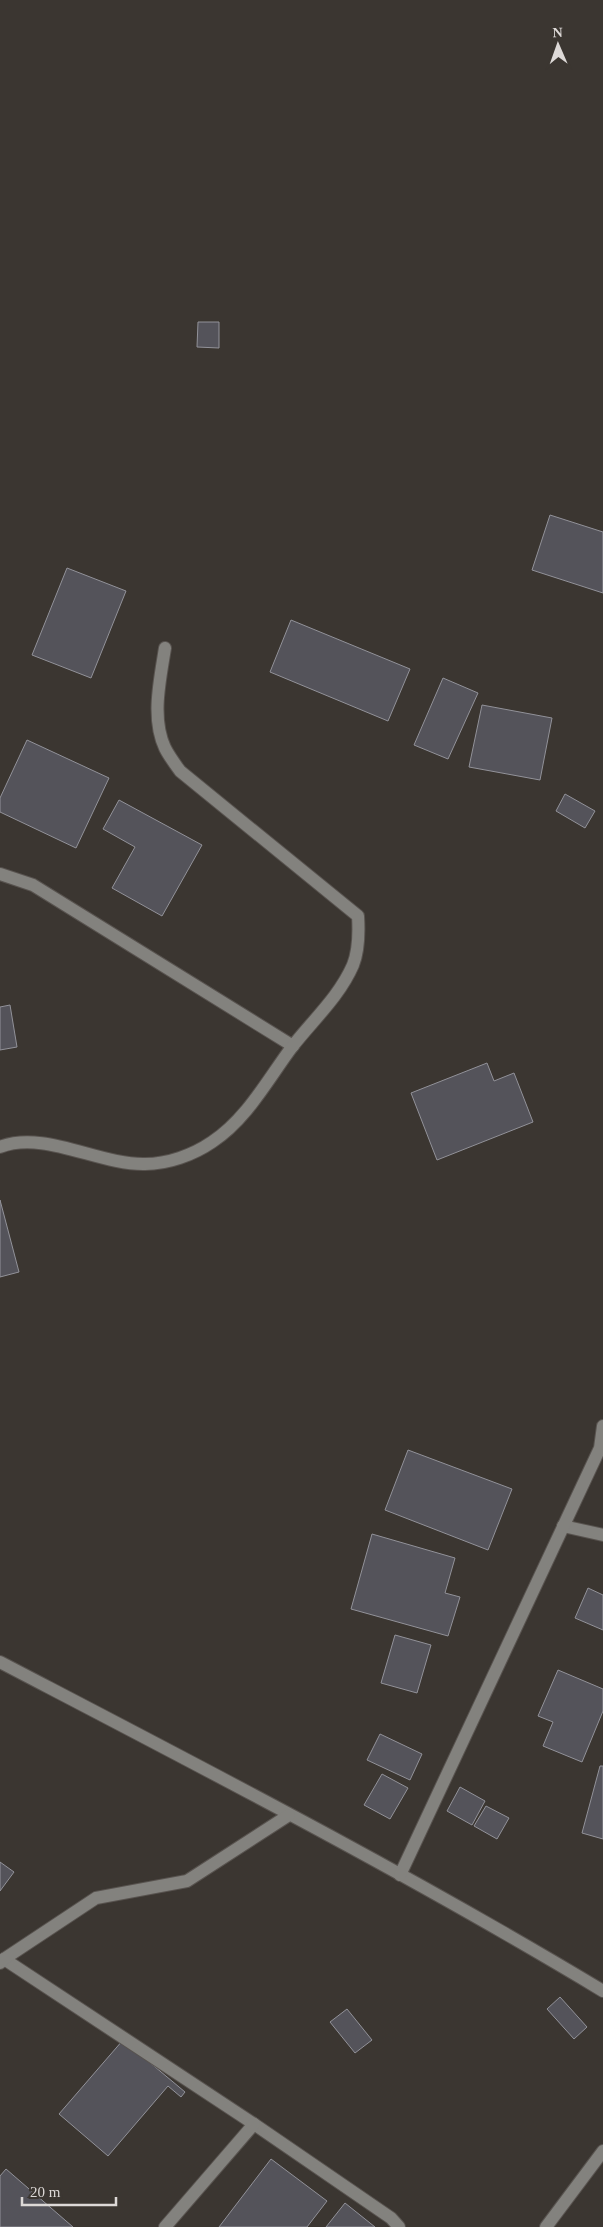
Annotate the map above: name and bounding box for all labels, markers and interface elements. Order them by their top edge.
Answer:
north arrow [533,20,583,70]
text: N [552,25,563,40]
scale bar [22,2174,116,2206]
text: 20 m [30,2184,61,2200]

